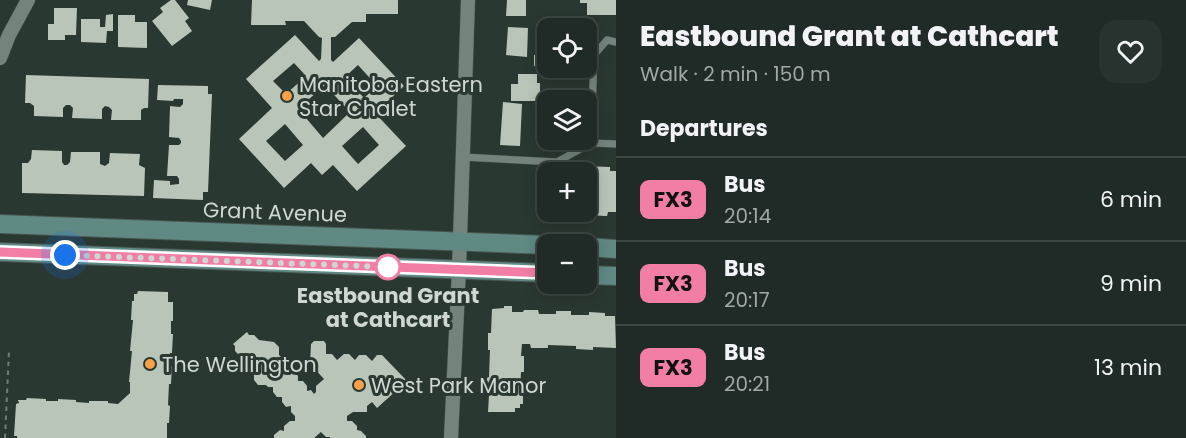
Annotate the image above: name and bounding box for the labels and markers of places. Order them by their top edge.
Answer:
place label: Manitoba Eastern Star Chalet [299,70,483,123]
marker: Manitoba Eastern Star Chalet [280,89,294,103]
marker: Eastbound Grant at Cathcart [375,254,401,280]
place label: Eastbound Grant at Cathcart [297,281,479,334]
place label: The Wellington [162,350,317,379]
marker: The Wellington [143,357,157,371]
place label: West Park Manor [371,371,546,400]
marker: West Park Manor [352,378,366,392]

